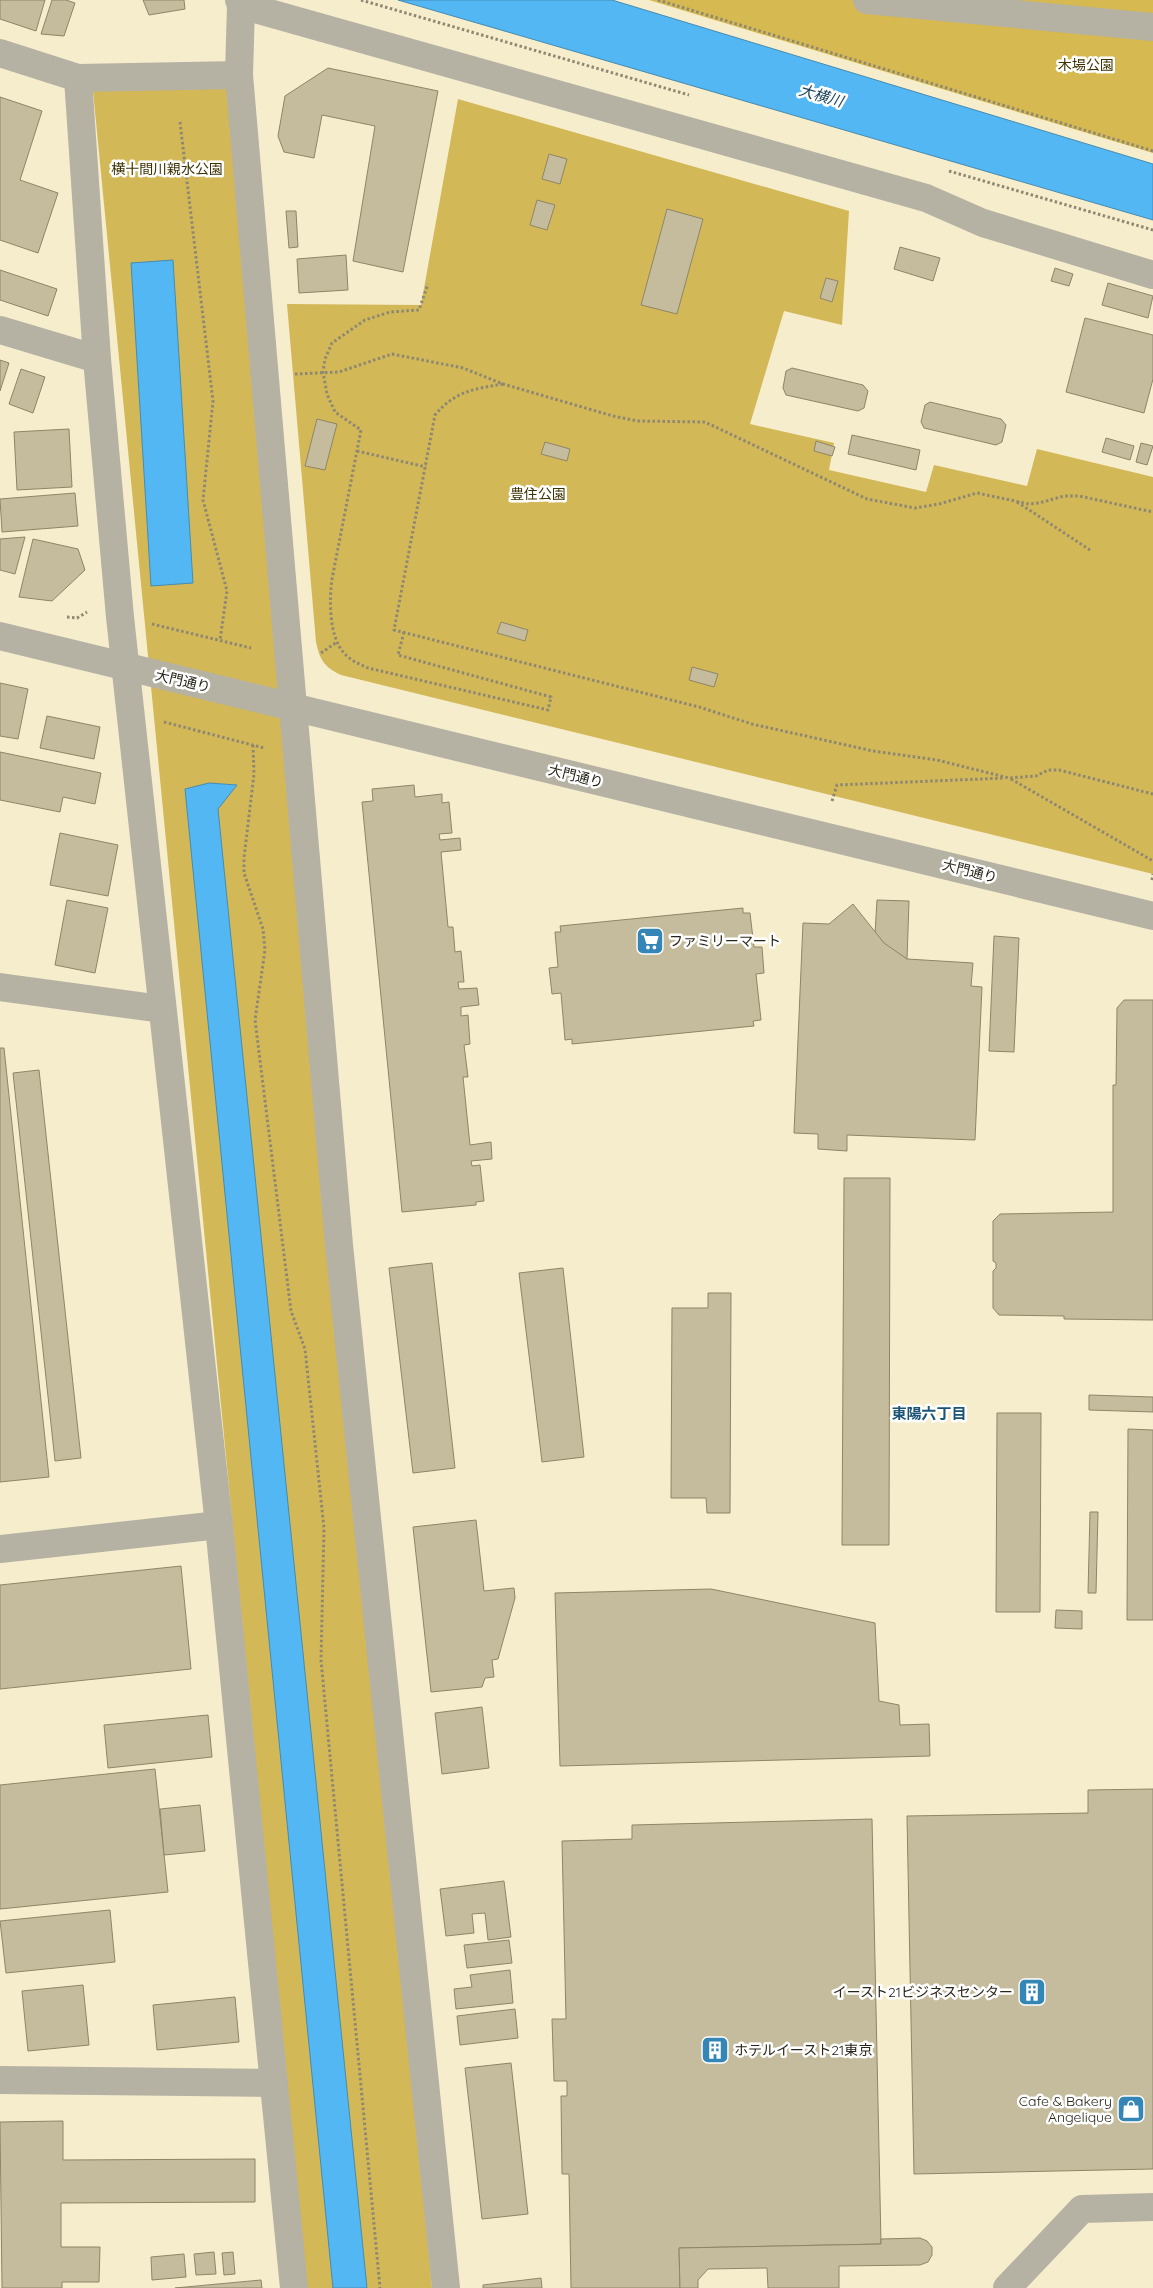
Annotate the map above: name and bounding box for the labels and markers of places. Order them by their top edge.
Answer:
supermarket icon: ファミリーマート [635,926,665,956]
place label: ファミリーマート [669,932,781,950]
building icon: イースト21ビジネスセンター [1017,1977,1047,2007]
place label: イースト21ビジネスセンター [833,1983,1013,2001]
building icon: ホテルイースト21東京 [700,2035,730,2065]
place label: ホテルイースト21東京 [734,2041,872,2059]
place label: Cafe & Bakery Angelique [1019,2092,1112,2126]
shop icon: Cafe & Bakery Angelique [1116,2094,1146,2124]

